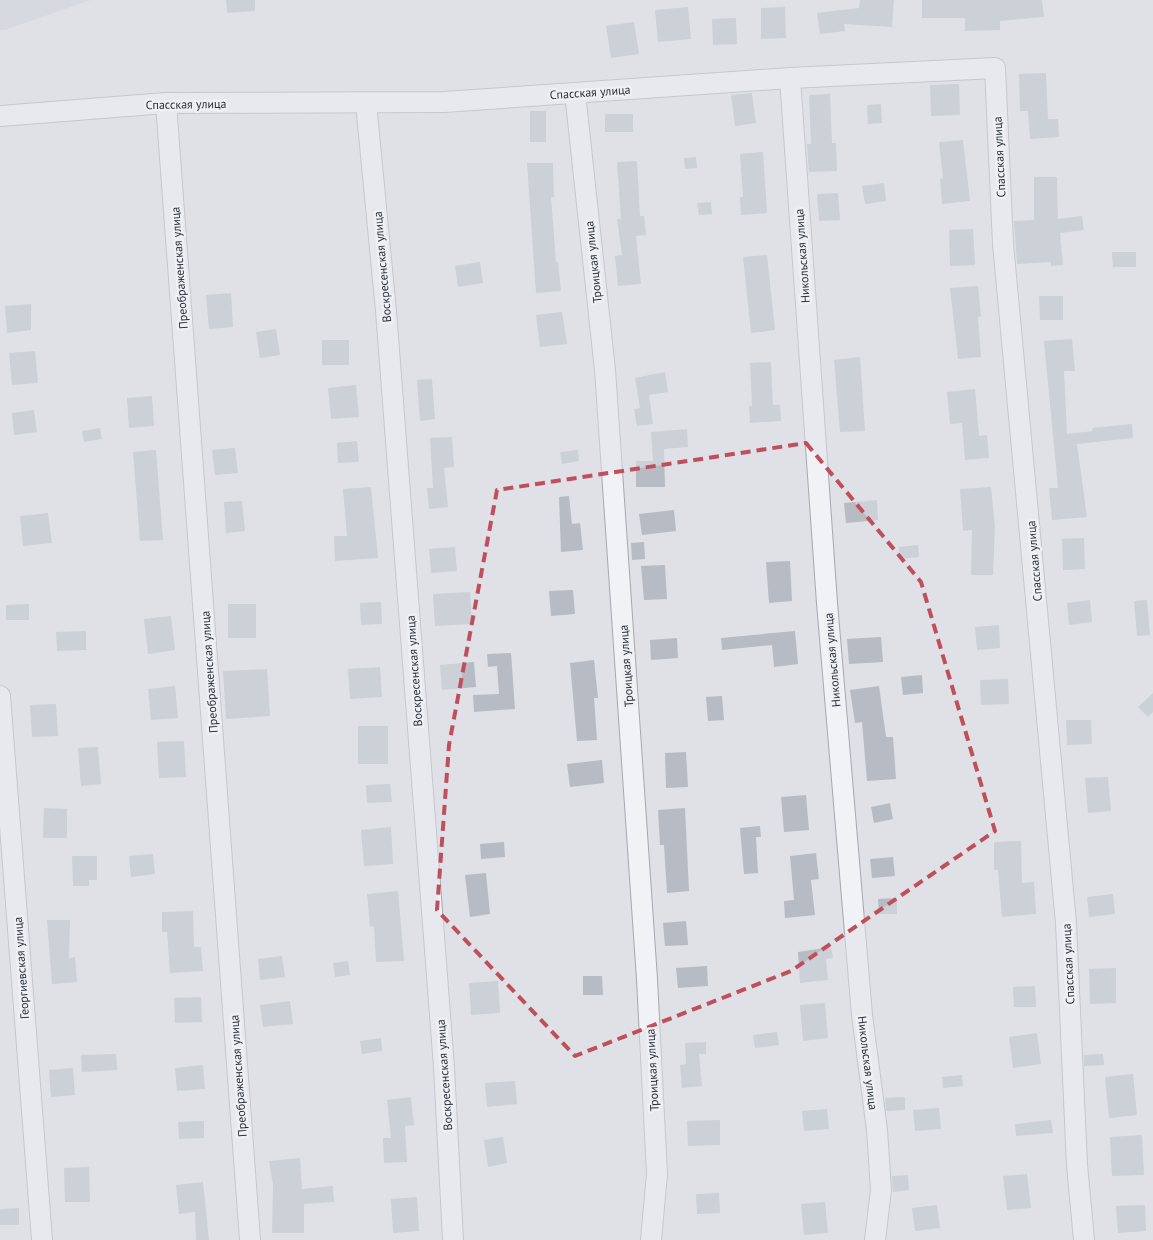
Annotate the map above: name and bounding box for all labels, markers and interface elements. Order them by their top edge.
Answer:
street label: Спасская улица [549,82,631,102]
street label: Спасская улица [145,96,227,112]
street label: Спасская улица [989,116,1009,198]
street label: Преображенская улица [167,206,191,330]
street label: Никольская улица [791,208,813,304]
street label: Воскресенская улица [370,211,394,323]
street label: Троицкая улица [581,220,605,304]
street label: Спасская улица [1023,520,1045,602]
street label: Преображенская улица [197,610,221,734]
street label: Никольская улица [820,612,844,708]
street label: Воскресенская улица [403,615,425,727]
street label: Троицкая улица [616,624,636,708]
street label: Георгиевская улица [10,916,32,1020]
street label: Спасская улица [1058,923,1078,1005]
street label: Преображенская улица [226,1014,250,1138]
street label: Никольская улица [855,1015,881,1111]
street label: Воскресенская улица [433,1019,455,1131]
street label: Троицкая улица [642,1028,662,1112]

